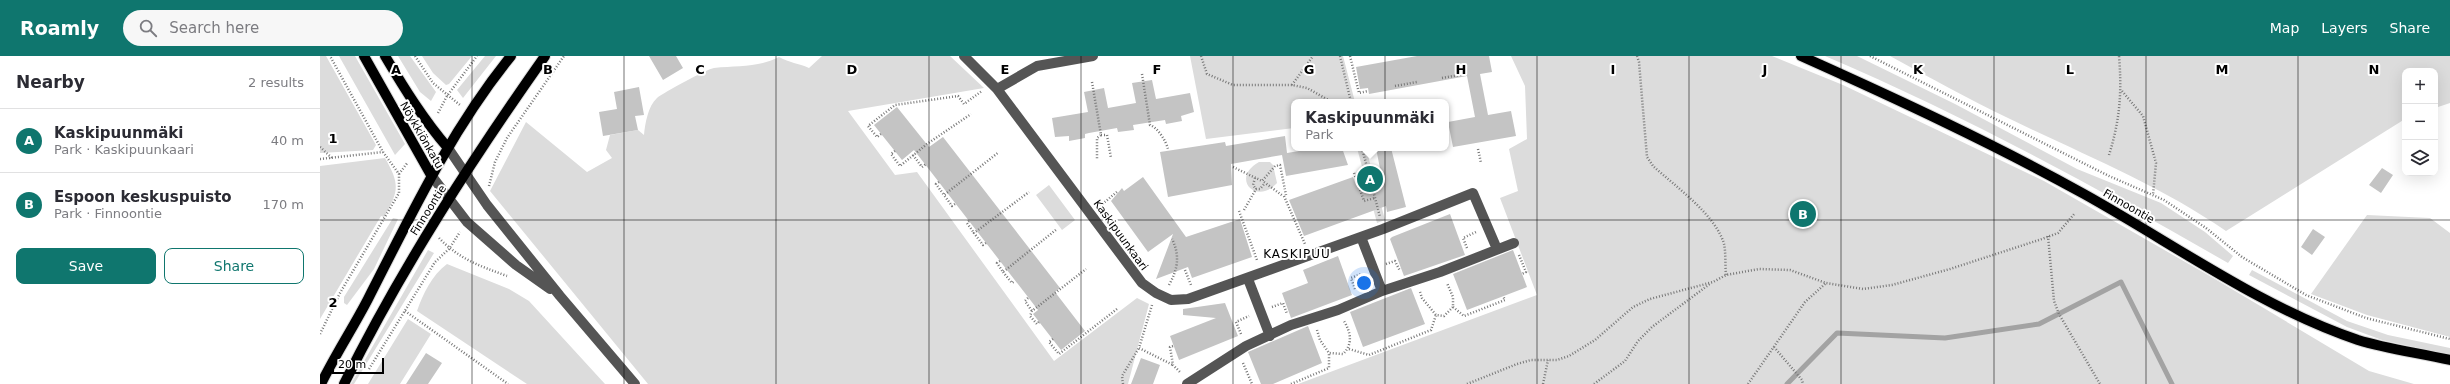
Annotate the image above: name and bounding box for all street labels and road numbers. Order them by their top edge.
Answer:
street label: Nöykkiönkatu [397,99,446,171]
street label: Finnoontie [408,182,449,238]
street label: Finnoontie [2101,187,2157,226]
street label: Kaskipuunkaari [1091,197,1151,273]

